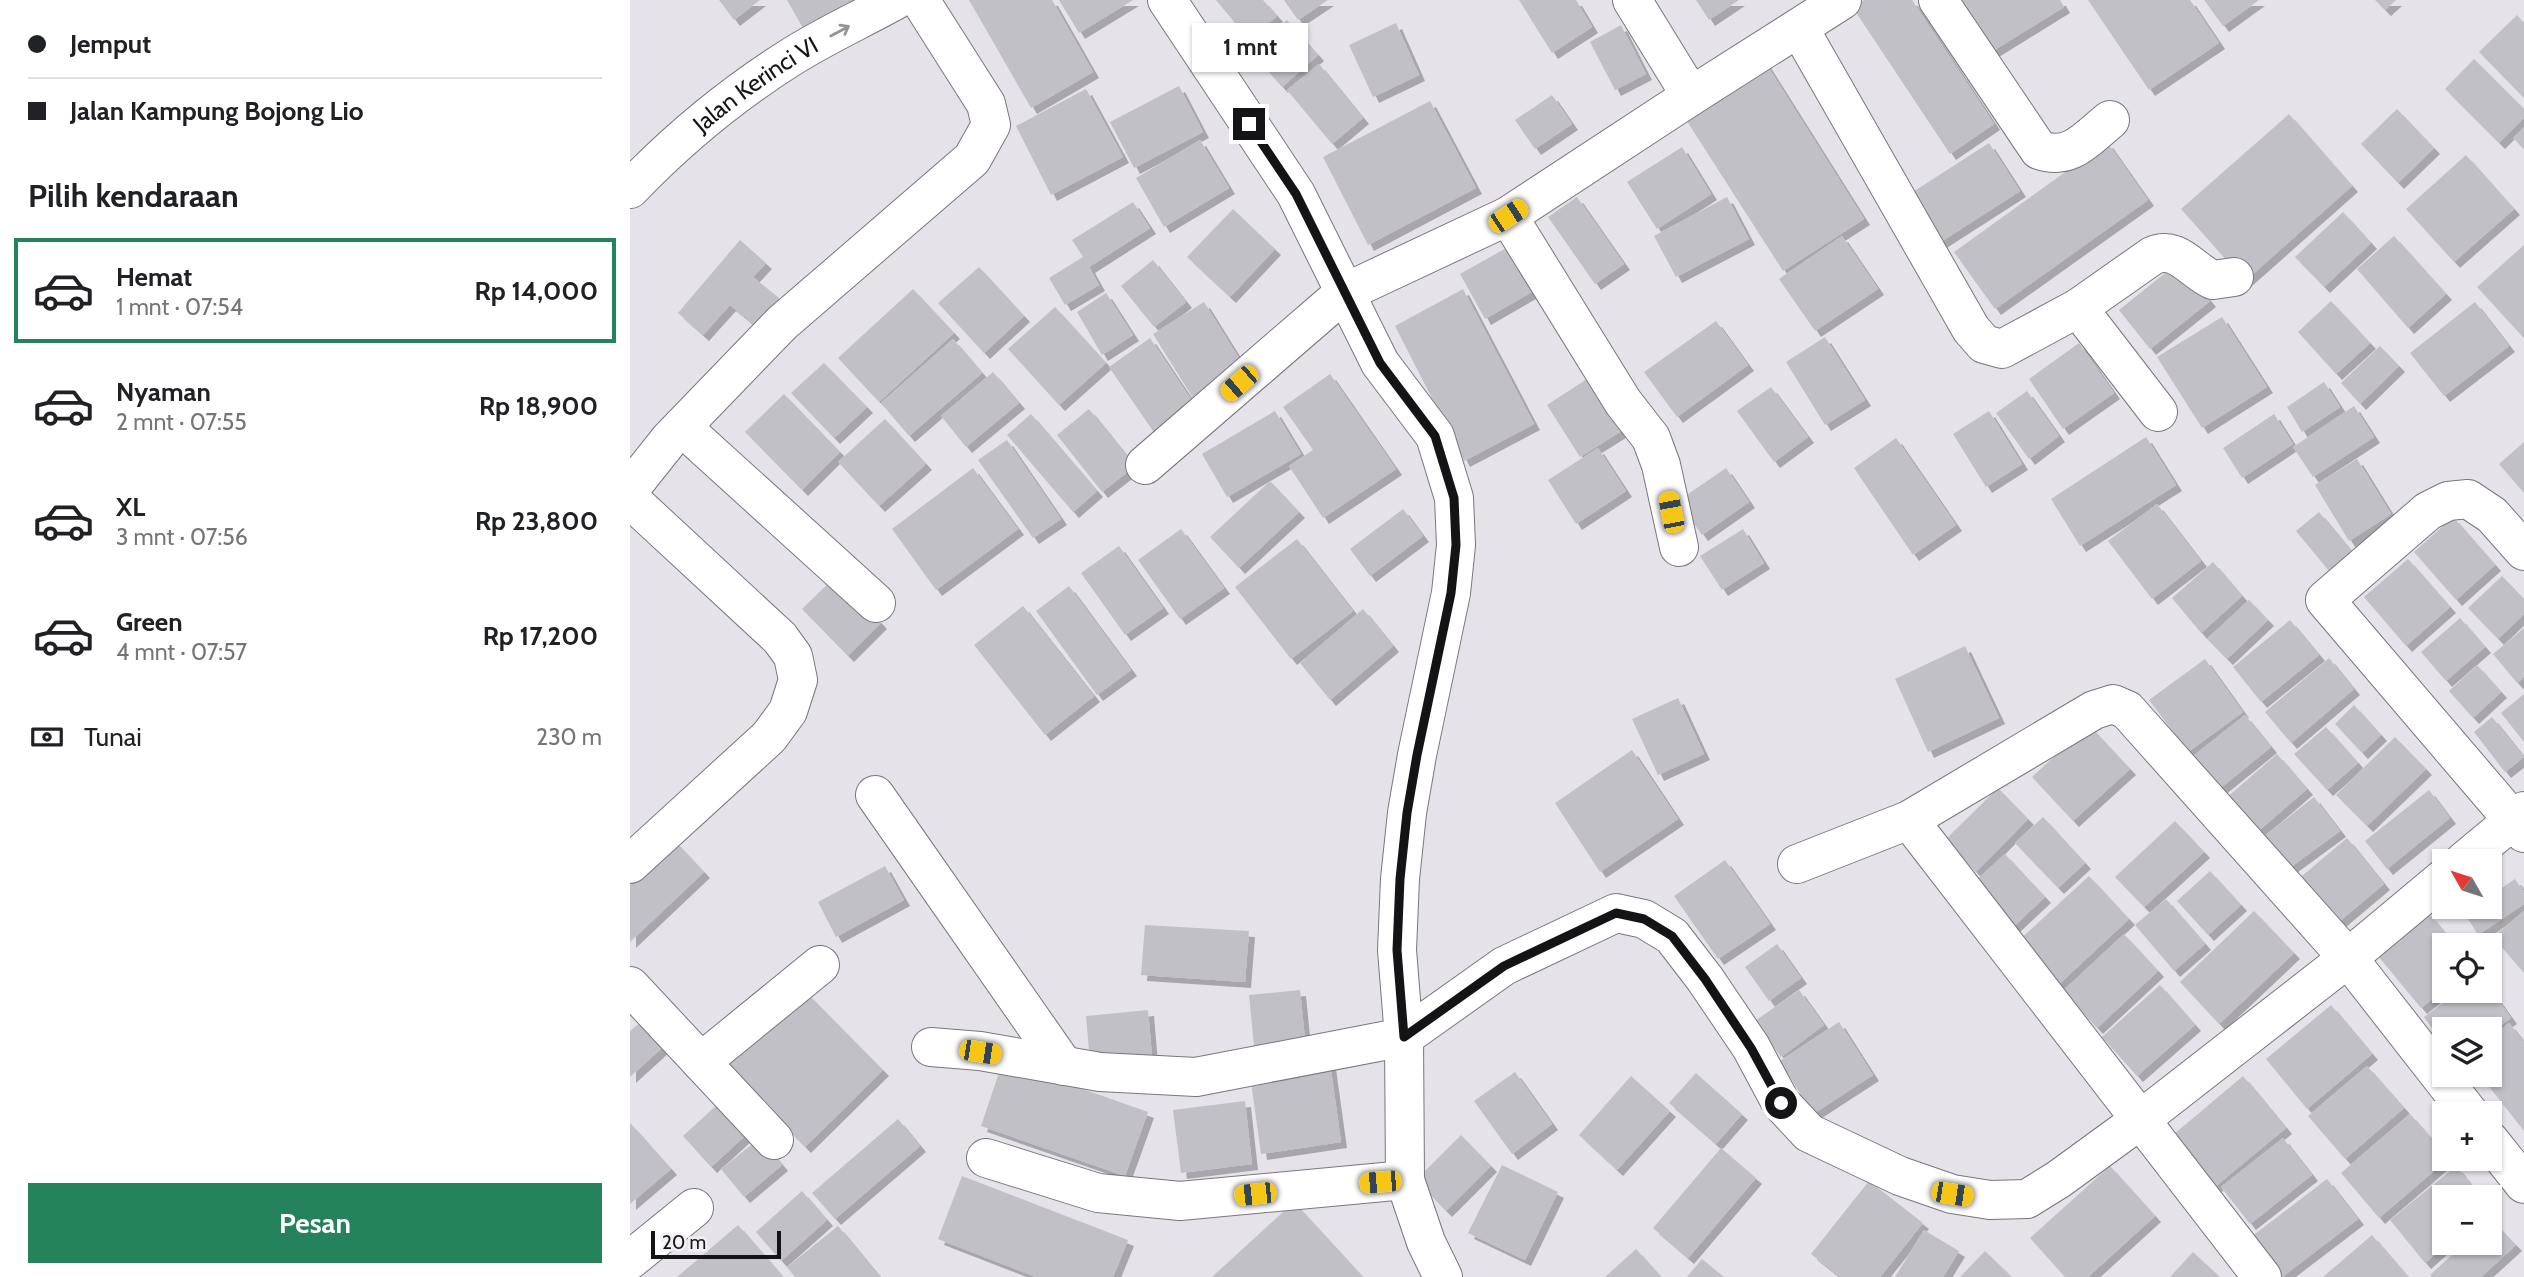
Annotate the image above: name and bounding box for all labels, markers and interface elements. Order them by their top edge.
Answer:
one-way arrow [829,23,850,37]
callout: 1 mnt [1191,23,1307,72]
text: Jemput [70,28,151,60]
street label: Jalan Kerinci VI [686,30,823,139]
text: 1 mnt [1223,33,1277,61]
text: Jalan Kampung Bojong Lio [70,95,364,127]
route end [1233,108,1265,140]
text: Pilih kendaraan [28,176,239,215]
car [1485,196,1532,236]
icon: car [32,259,95,322]
text: Hemat [116,261,192,293]
text: Rp 14,000 [475,275,598,307]
text: 1 mnt · 07:54 [116,293,243,321]
car [1217,361,1262,405]
icon: car [32,374,95,437]
text: Nyaman [116,376,211,408]
text: Rp 18,900 [479,390,598,422]
text: 2 mnt · 07:55 [116,408,247,436]
icon: car [32,489,95,552]
car [1657,489,1686,535]
text: XL [116,491,145,523]
text: Rp 23,800 [475,505,598,537]
text: 3 mnt · 07:56 [116,523,248,551]
icon: car [32,604,95,667]
text: Green [116,606,183,638]
text: Rp 17,200 [483,620,598,652]
text: 4 mnt · 07:57 [116,638,247,666]
icon: cash [28,718,66,756]
text: Tunai [84,721,142,753]
text: 230 m [536,723,602,751]
north arrow [2432,849,2502,919]
map controls [2432,849,2502,1255]
button: locate [2432,933,2502,1003]
button: layers [2432,1017,2502,1087]
car [958,1038,1003,1066]
route start [1765,1087,1797,1119]
button: + [2432,1101,2502,1171]
car [1359,1170,1402,1194]
car [1930,1180,1975,1208]
car [1234,1181,1277,1207]
button: Pesan [28,1183,602,1263]
button: − [2432,1185,2502,1255]
scale bar [651,1228,780,1260]
text: 20 m [662,1231,706,1254]

